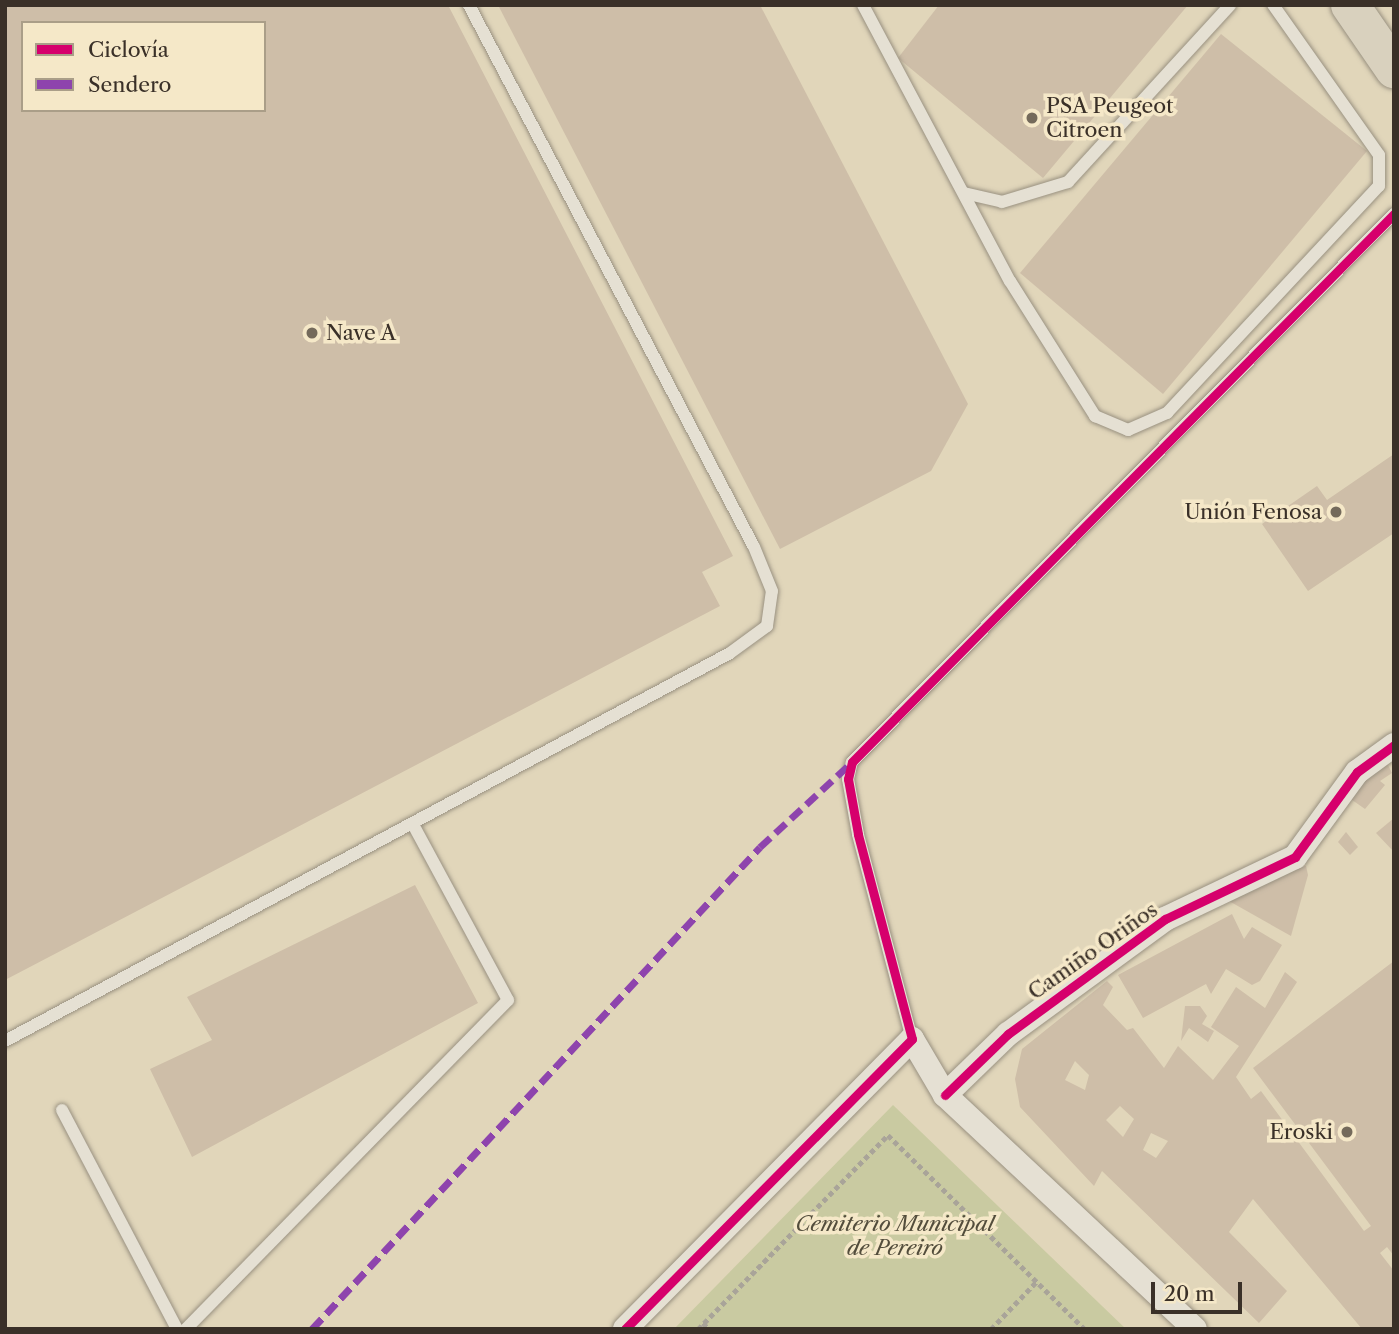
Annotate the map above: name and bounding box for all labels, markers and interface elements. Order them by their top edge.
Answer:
legend [21,21,266,112]
text: Ciclovía [88,37,169,62]
text: Sendero [88,72,172,97]
place label: PSA Peugeot Citroen [1046,93,1174,143]
marker: PSA Peugeot Citroen [1024,110,1040,126]
place label: Nave A [326,320,397,346]
marker: Nave A [304,325,320,341]
place label: Unión Fenosa [1184,499,1322,525]
marker: Unión Fenosa [1328,504,1344,520]
street label: Camiño Oriños [1023,897,1163,1005]
place label: Eroski [1269,1119,1333,1145]
marker: Eroski [1339,1124,1355,1140]
park label: Cemiterio Municipal de Pereiró [796,1211,994,1261]
scale bar [1154,1268,1245,1312]
text: 20 m [1164,1281,1215,1306]

